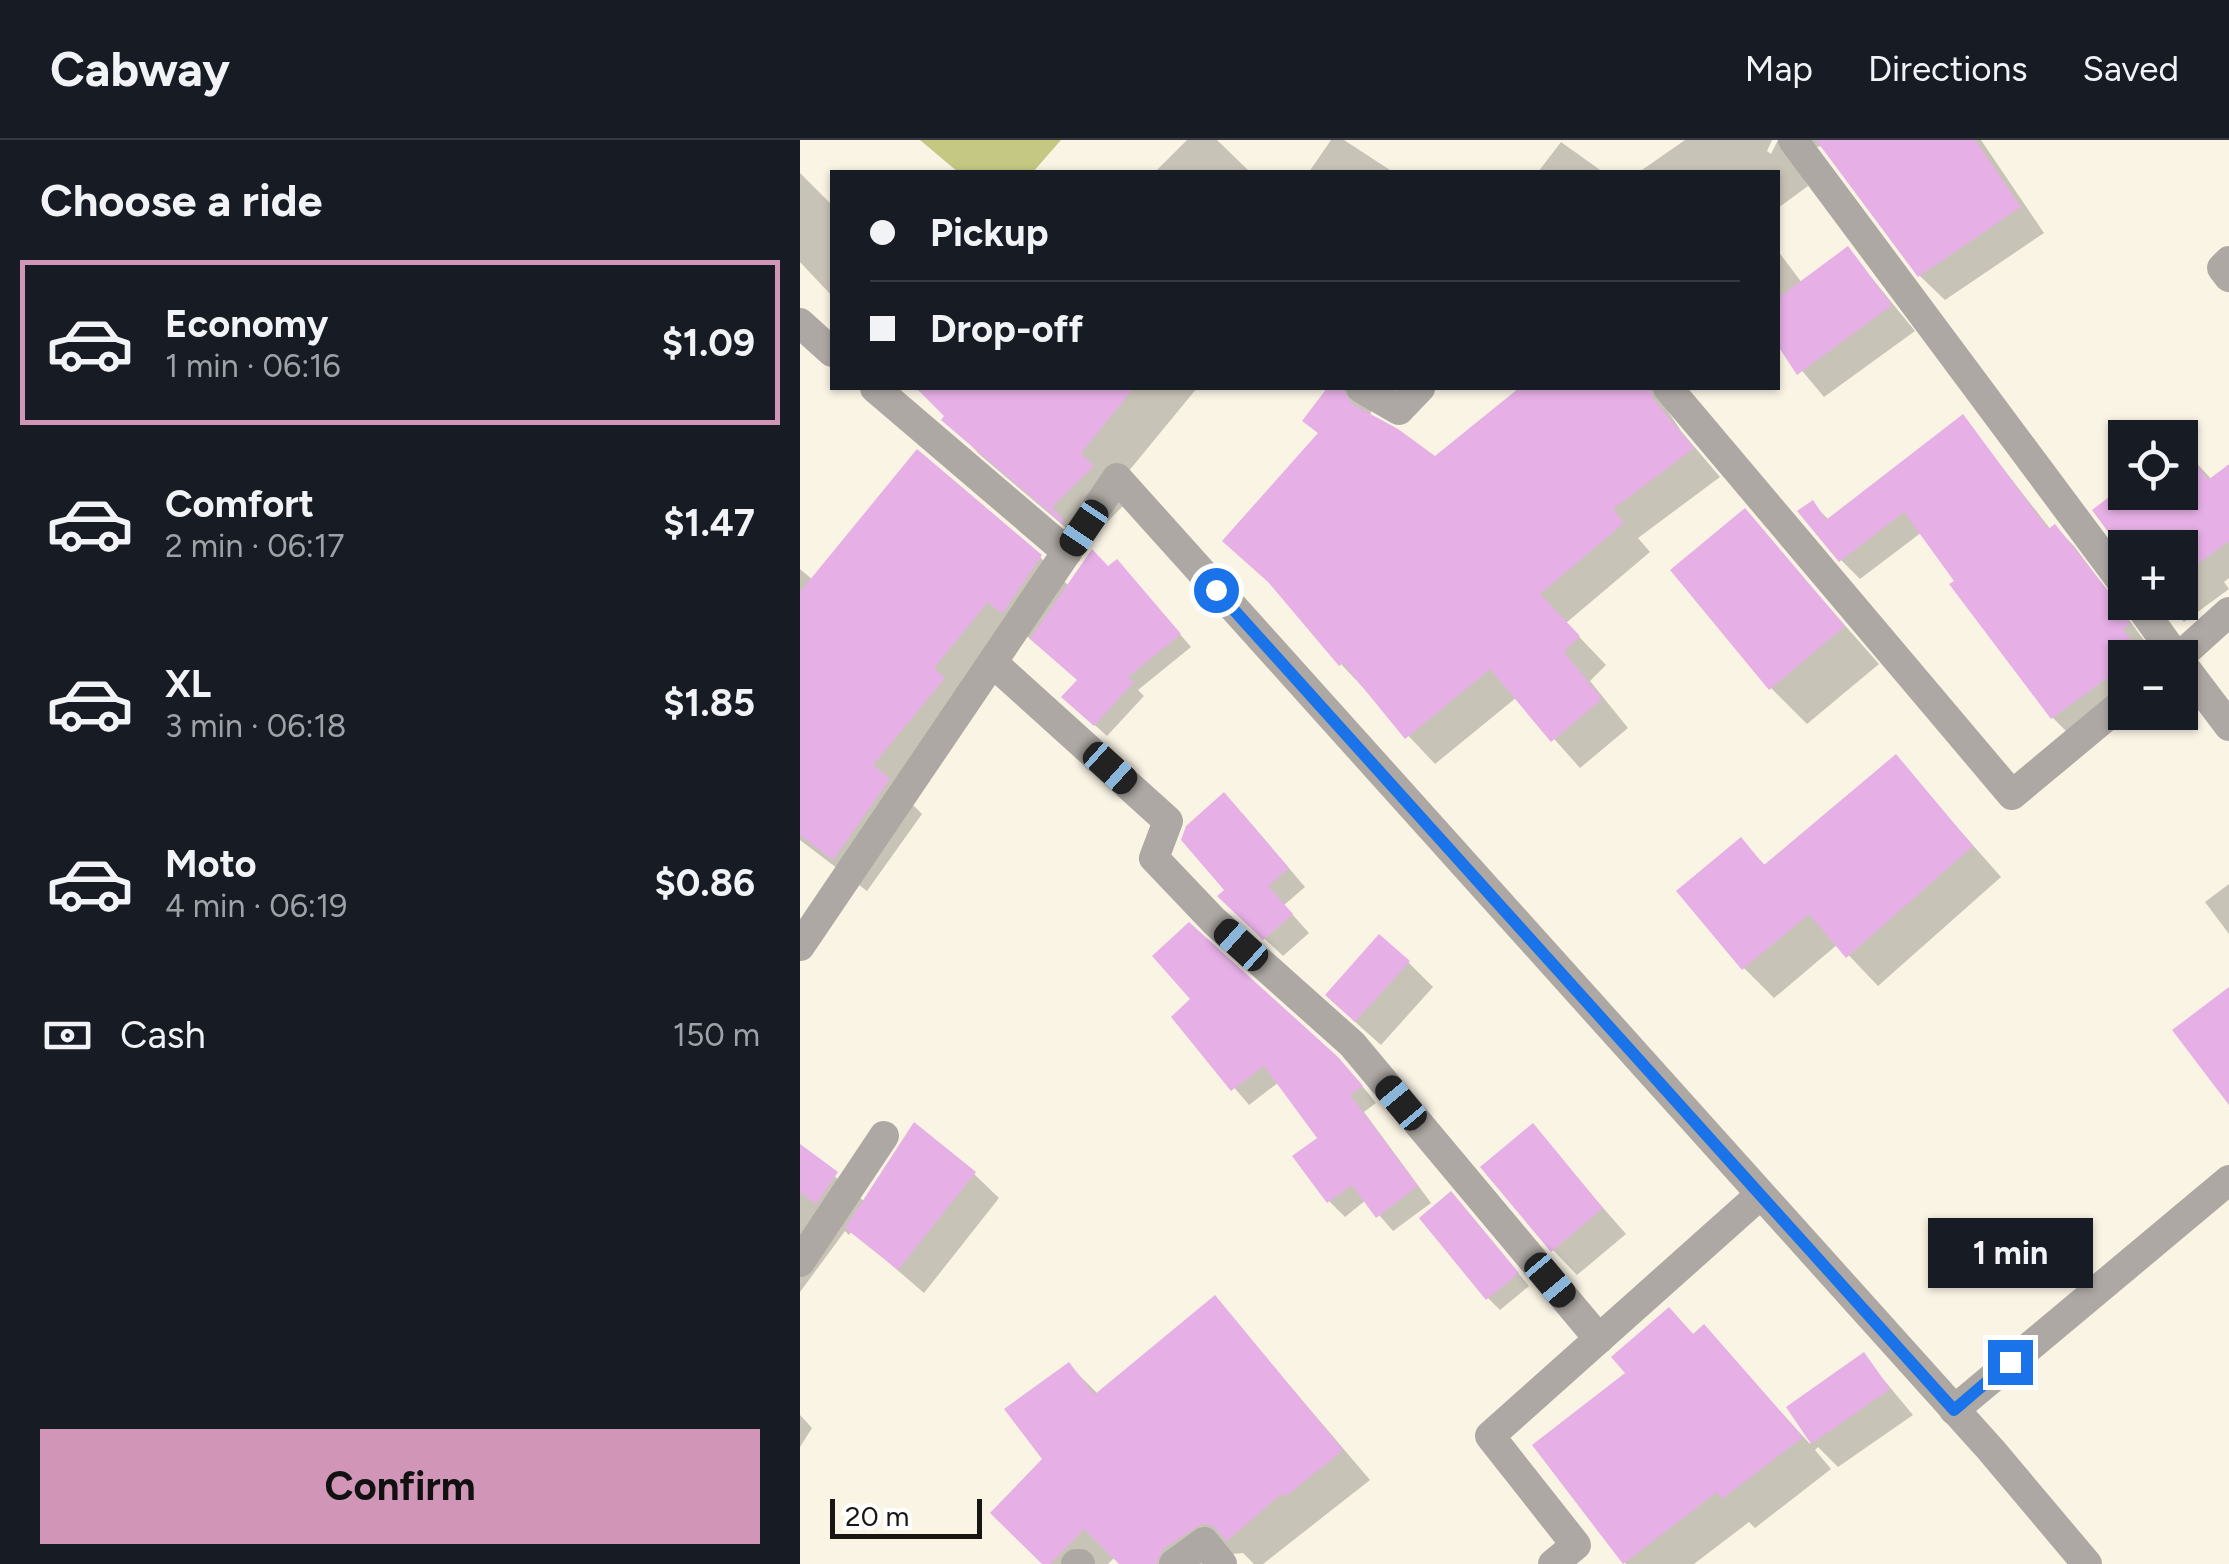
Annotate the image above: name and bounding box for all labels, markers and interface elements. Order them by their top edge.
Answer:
text: Cabway [50,40,230,98]
text: Map [1745,48,1813,90]
text: Directions [1868,48,2028,90]
text: Saved [2083,48,2179,90]
text: Choose a ride [40,173,322,227]
text: Pickup [930,210,1048,256]
icon: car [45,298,135,388]
text: Economy [165,301,328,347]
text: Drop-off [930,306,1083,352]
text: $1.09 [662,320,755,366]
text: 1 min · 06:16 [165,347,341,385]
map controls [2108,420,2198,730]
button: locate [2108,420,2198,510]
icon: car [45,478,135,568]
text: Comfort [165,481,314,527]
car [1055,495,1113,561]
text: $1.47 [663,500,755,546]
text: 2 min · 06:17 [165,527,344,565]
button: + [2108,530,2198,620]
route start [1194,568,1239,613]
button: − [2108,640,2198,730]
icon: car [45,658,135,748]
text: XL [165,661,211,707]
text: $1.85 [663,680,755,726]
text: 3 min · 06:18 [165,707,346,745]
car [1078,737,1142,799]
icon: car [45,838,135,928]
text: Moto [165,841,257,887]
text: $0.86 [655,860,755,906]
text: 4 min · 06:19 [165,887,347,925]
car [1209,914,1273,976]
icon: cash [40,1008,95,1063]
text: Cash [120,1012,206,1058]
text: 150 m [673,1016,760,1054]
car [1370,1070,1432,1136]
callout: 1 min [1928,1217,2092,1287]
text: 1 min [1973,1234,2048,1272]
car [1519,1247,1581,1313]
route end [1988,1340,2033,1385]
button: Confirm [40,1429,760,1544]
scale bar [830,1494,982,1538]
text: 20 m [845,1499,909,1533]

